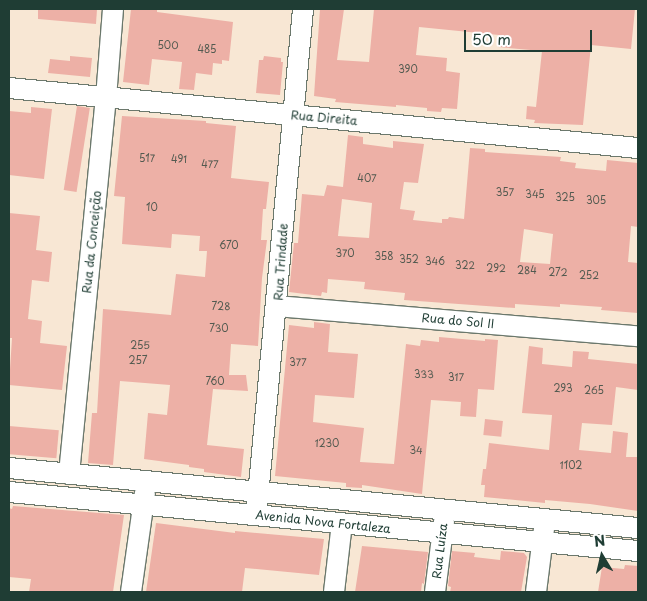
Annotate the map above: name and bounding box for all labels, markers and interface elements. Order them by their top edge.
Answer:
scale bar [467,20,594,52]
text: 50 m [472,27,511,50]
house number: 500 [157,39,179,51]
house number: 485 [198,43,216,55]
house number: 390 [398,63,418,75]
street label: Rua Direita [290,108,358,128]
house number: 517 [139,152,155,164]
house number: 491 [171,153,187,165]
house number: 477 [201,158,219,170]
house number: 407 [357,172,377,184]
house number: 357 [496,186,514,198]
house number: 345 [525,188,545,200]
street label: Rua da Conceição [79,190,105,294]
house number: 325 [555,191,575,203]
house number: 305 [586,194,606,206]
house number: 10 [146,201,158,213]
street label: Rua Trindade [271,223,291,301]
house number: 670 [219,239,239,251]
house number: 370 [335,247,355,259]
house number: 358 [374,250,394,262]
house number: 352 [399,253,419,265]
house number: 346 [425,255,445,267]
house number: 322 [455,259,475,271]
house number: 292 [486,262,506,274]
house number: 284 [517,264,537,276]
house number: 272 [548,266,568,278]
house number: 252 [579,269,599,281]
house number: 728 [212,300,230,312]
street label: Rua do Sol II [421,311,495,331]
house number: 730 [209,322,229,334]
house number: 255 [130,339,150,351]
house number: 257 [129,354,147,366]
house number: 377 [289,356,307,368]
house number: 333 [414,368,434,380]
house number: 317 [448,371,464,383]
house number: 760 [205,375,225,387]
house number: 293 [553,382,573,394]
house number: 265 [584,384,604,396]
house number: 1230 [315,437,339,449]
house number: 34 [409,444,423,456]
house number: 1102 [560,459,582,471]
street label: Avenida Nova Fortaleza [254,508,392,536]
street label: Rua Luíza [429,522,451,580]
text: N [592,529,607,552]
north arrow [577,531,627,581]

